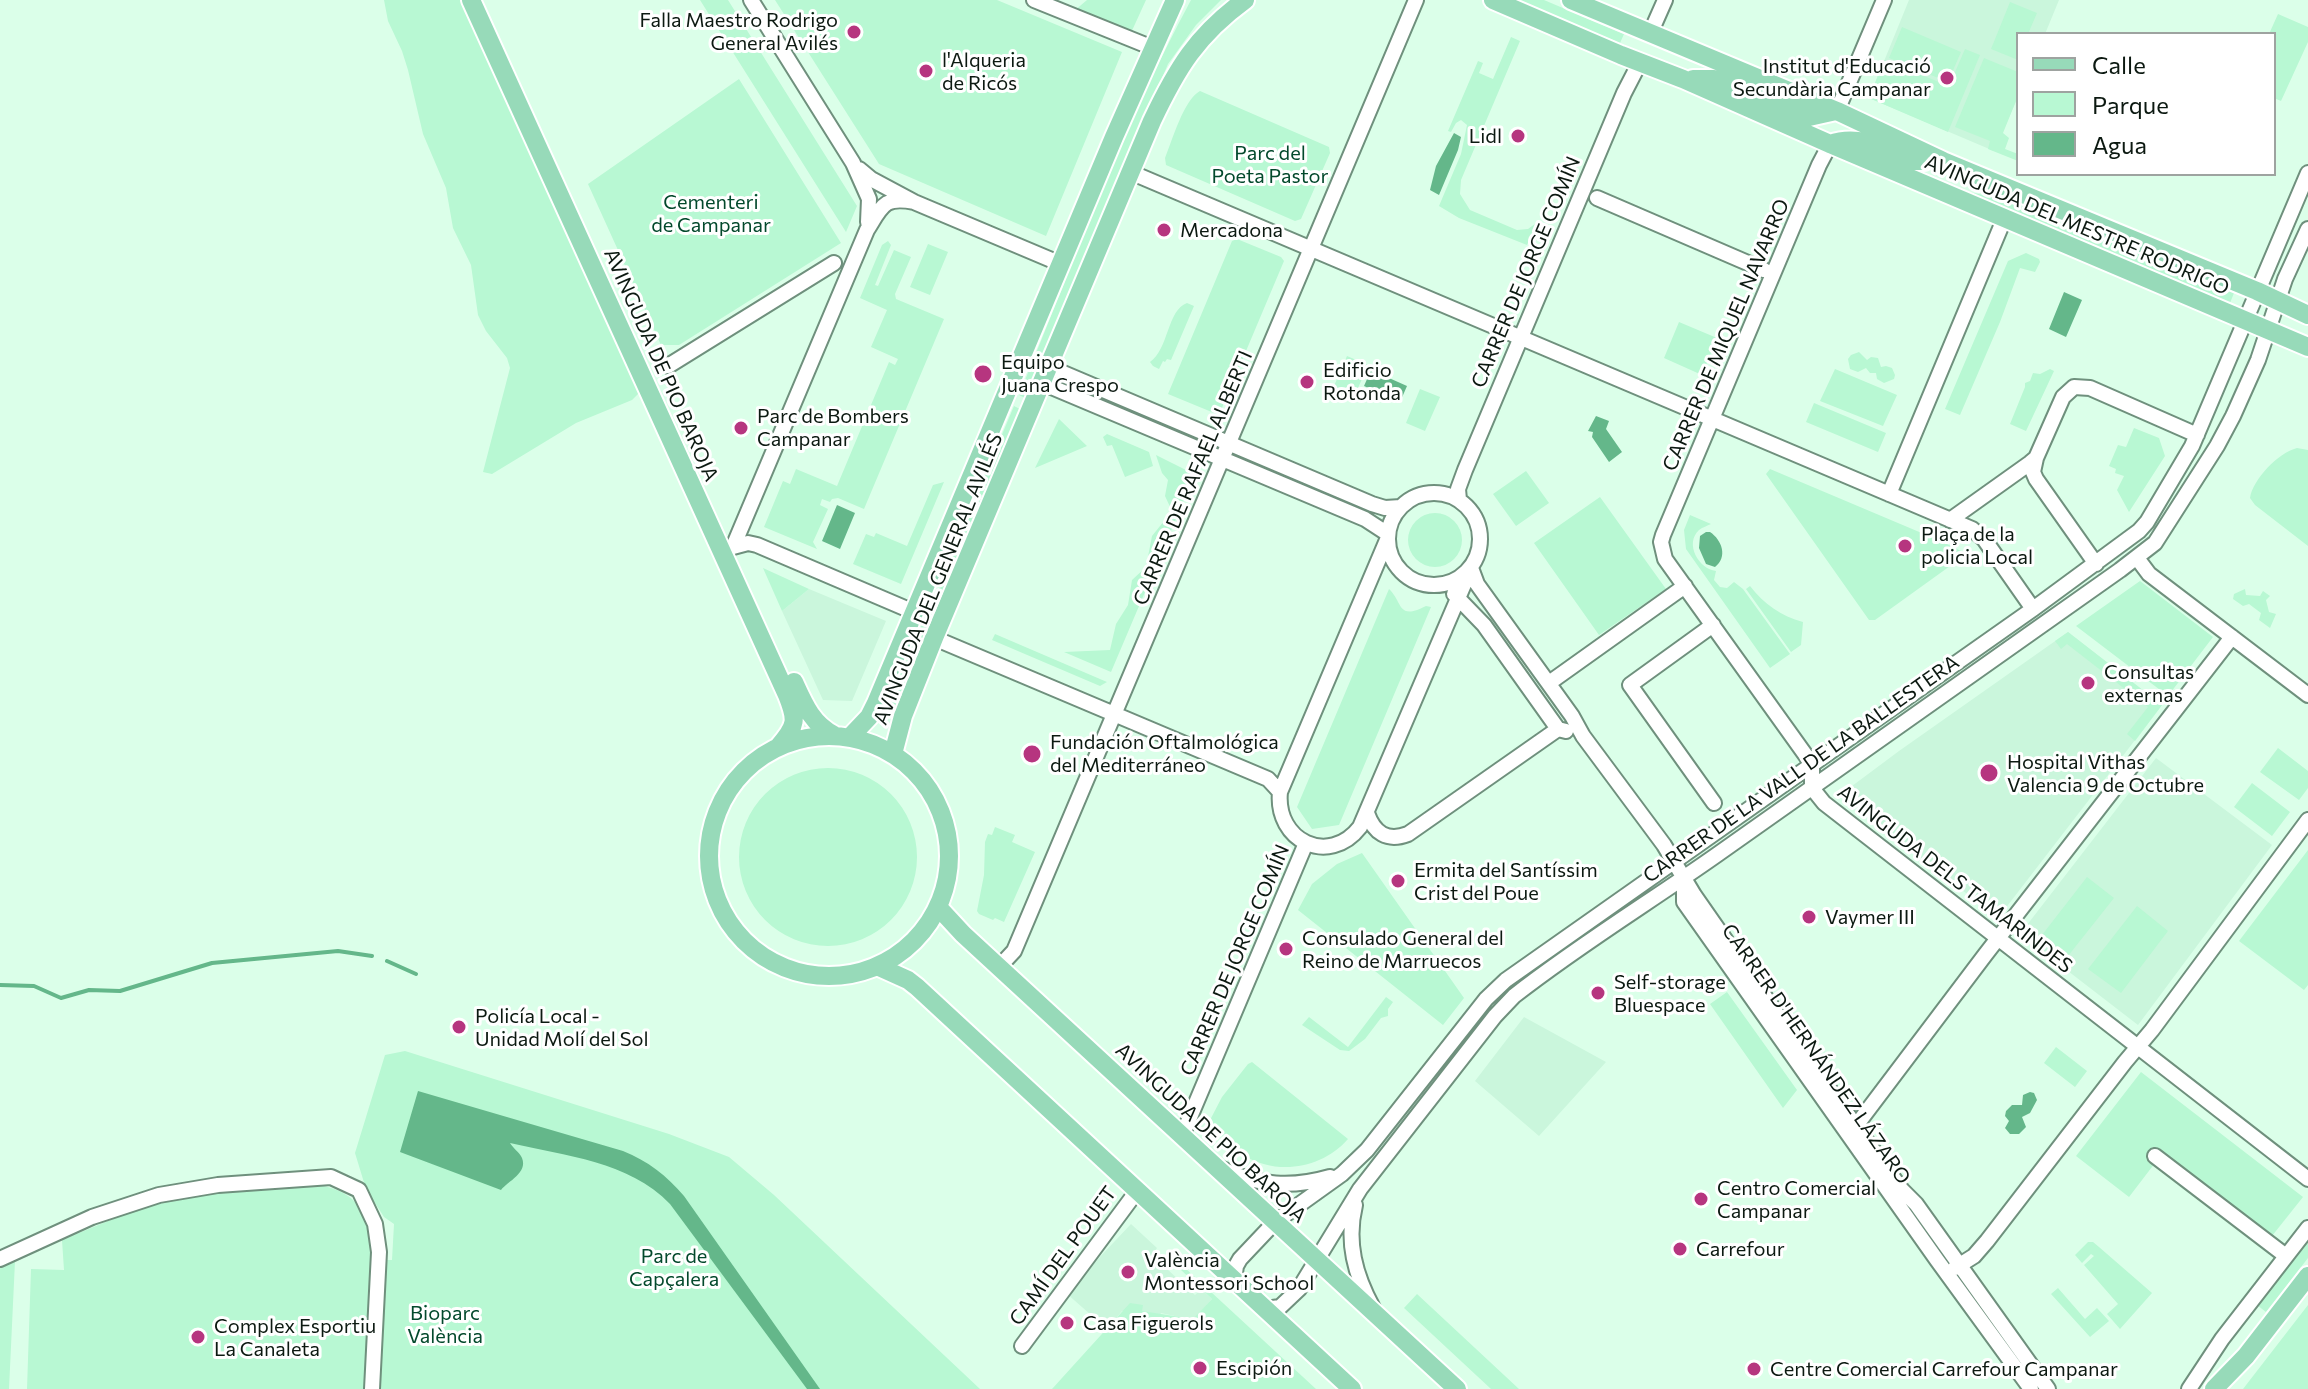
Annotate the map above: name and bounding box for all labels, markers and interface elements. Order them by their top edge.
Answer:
place label: Falla Maestro Rodrigo General Avilés [639,8,838,55]
marker: Falla Maestro Rodrigo General Avilés [845,23,863,41]
legend [2016,32,2276,176]
place label: l'Alqueria de Ricós [942,48,1026,95]
text: Calle [2092,50,2146,79]
place label: Institut d'Educació Secundària Campanar [1733,54,1931,101]
marker: l'Alqueria de Ricós [917,62,935,80]
marker: Institut d'Educació Secundària Campanar [1938,69,1956,87]
text: Parque [2092,90,2169,119]
place label: Lidl [1469,124,1502,148]
marker: Lidl [1509,127,1527,145]
text: Agua [2092,130,2147,159]
park label: Parc del Poeta Pastor [1211,141,1329,188]
street label: AVINGUDA DEL MESTRE RODRIGO [1921,150,2233,300]
street label: CARRER DE JORGE COMÍN [1466,153,1586,391]
park label: Cementeri de Campanar [651,190,771,237]
street label: CARRER DE MIQUEL NAVARRO [1658,195,1794,475]
place label: Mercadona [1180,218,1283,242]
marker: Mercadona [1155,221,1173,239]
street label: AVINGUDA DE PIO BAROJA [599,245,723,485]
street label: CARRER DE RAFAEL ALBERTI [1128,347,1258,609]
place label: Equipo Juana Crespo [1001,350,1119,397]
place label: Edificio Rotonda [1323,358,1401,405]
marker: Equipo Juana Crespo [972,363,994,385]
marker: Edificio Rotonda [1298,373,1316,391]
place label: Parc de Bombers Campanar [757,404,909,451]
marker: Parc de Bombers Campanar [732,419,750,437]
street label: AVINGUDA DEL GENERAL AVILÉS [868,430,1008,728]
place label: Plaça de la policia Local [1921,522,2033,569]
marker: Plaça de la policia Local [1896,537,1914,555]
street label: CARRER DE LA VALL DE LA BALLESTERA [1638,650,1964,888]
place label: Consultas externas [2104,660,2194,707]
marker: Consultas externas [2079,674,2097,692]
place label: Fundación Oftalmológica del Mediterráneo [1050,730,1279,777]
marker: Fundación Oftalmológica del Mediterráneo [1021,743,1043,765]
place label: Hospital Vithas Valencia 9 de Octubre [2007,750,2204,797]
marker: Hospital Vithas Valencia 9 de Octubre [1978,762,2000,784]
street label: AVINGUDA DELS TAMARINDES [1833,780,2077,978]
street label: CARRER DE JORGE COMÍN [1175,841,1295,1079]
place label: Ermita del Santíssim Crist del Poue [1414,858,1598,905]
marker: Ermita del Santíssim Crist del Poue [1389,872,1407,890]
place label: Vaymer III [1825,905,1915,929]
marker: Vaymer III [1800,908,1818,926]
street label: CARRER D'HERNÁNDEZ LÁZARO [1717,919,1915,1189]
place label: Consulado General del Reino de Marruecos [1302,926,1504,973]
marker: Consulado General del Reino de Marruecos [1277,940,1295,958]
place label: Self-storage Bluespace [1614,970,1726,1017]
marker: Self-storage Bluespace [1589,984,1607,1002]
place label: Policía Local - Unidad Molí del Sol [475,1004,648,1051]
marker: Policía Local - Unidad Molí del Sol [450,1018,468,1036]
street label: AVINGUDA DE PIO BAROJA [1111,1038,1311,1228]
place label: Centro Comercial Campanar [1717,1176,1876,1223]
street label: CAMÍ DEL POUET [1004,1182,1122,1330]
marker: Centro Comercial Campanar [1692,1190,1710,1208]
place label: Carrefour [1696,1237,1785,1261]
marker: Carrefour [1671,1240,1689,1258]
park label: Parc de Capçalera [629,1244,719,1291]
place label: València Montessori School [1144,1248,1314,1295]
marker: València Montessori School [1119,1263,1137,1281]
park label: Bioparc València [407,1301,483,1348]
place label: Casa Figuerols [1083,1311,1213,1335]
place label: Complex Esportiu La Canaleta [214,1314,376,1361]
marker: Casa Figuerols [1058,1314,1076,1332]
marker: Complex Esportiu La Canaleta [189,1328,207,1346]
place label: Escipión [1216,1356,1292,1380]
place label: Centre Comercial Carrefour Campanar [1770,1357,2118,1381]
marker: Escipión [1191,1359,1209,1377]
marker: Centre Comercial Carrefour Campanar [1745,1360,1763,1378]

